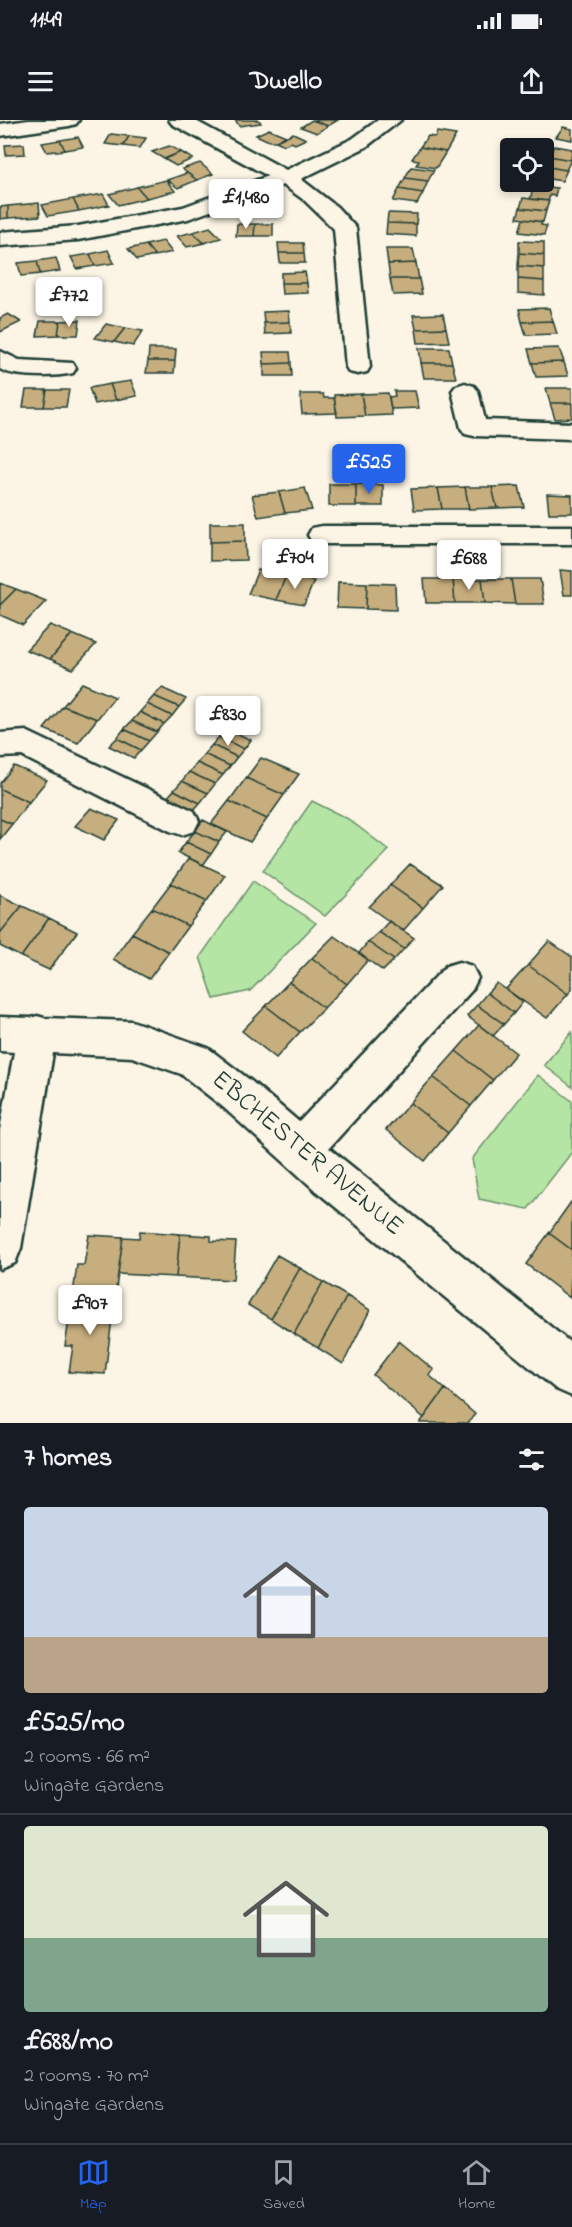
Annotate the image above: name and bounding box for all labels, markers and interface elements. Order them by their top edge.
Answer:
text: 11:49 [30,5,62,37]
text: Dwello [250,62,322,101]
icon: menu [24,65,57,98]
icon: share [515,65,548,98]
map controls [500,138,554,192]
button: locate [500,138,554,192]
pin: £1,480 [197,179,295,230]
text: £1,480 [223,184,269,213]
pin: £772 [33,277,105,328]
text: £772 [49,282,89,311]
pin: £525 [333,444,405,495]
text: £525 [346,449,392,478]
pin: £704 [259,539,331,590]
pin: £688 [433,540,505,591]
text: £704 [276,544,314,573]
text: £688 [451,545,487,574]
pin: £830 [192,696,264,747]
text: £830 [209,701,247,730]
street label: EBCHESTER AVENUE [203,1062,411,1246]
pin: £907 [54,1285,126,1336]
text: £907 [72,1290,108,1319]
text: 7 homes [24,1440,112,1478]
icon: filters [515,1443,548,1476]
icon: home [232,1546,340,1654]
text: £525/mo [24,1705,125,1743]
text: 2 rooms · 66 m² [24,1743,150,1772]
text: Wingate Gardens [24,1772,164,1801]
icon: home [232,1865,340,1973]
text: £688/mo [24,2024,113,2062]
text: 2 rooms · 70 m² [24,2062,149,2091]
text: Wingate Gardens [24,2091,164,2120]
tab: Map [77,2156,110,2216]
tab: Saved [263,2156,305,2216]
tab: Home [458,2156,495,2216]

